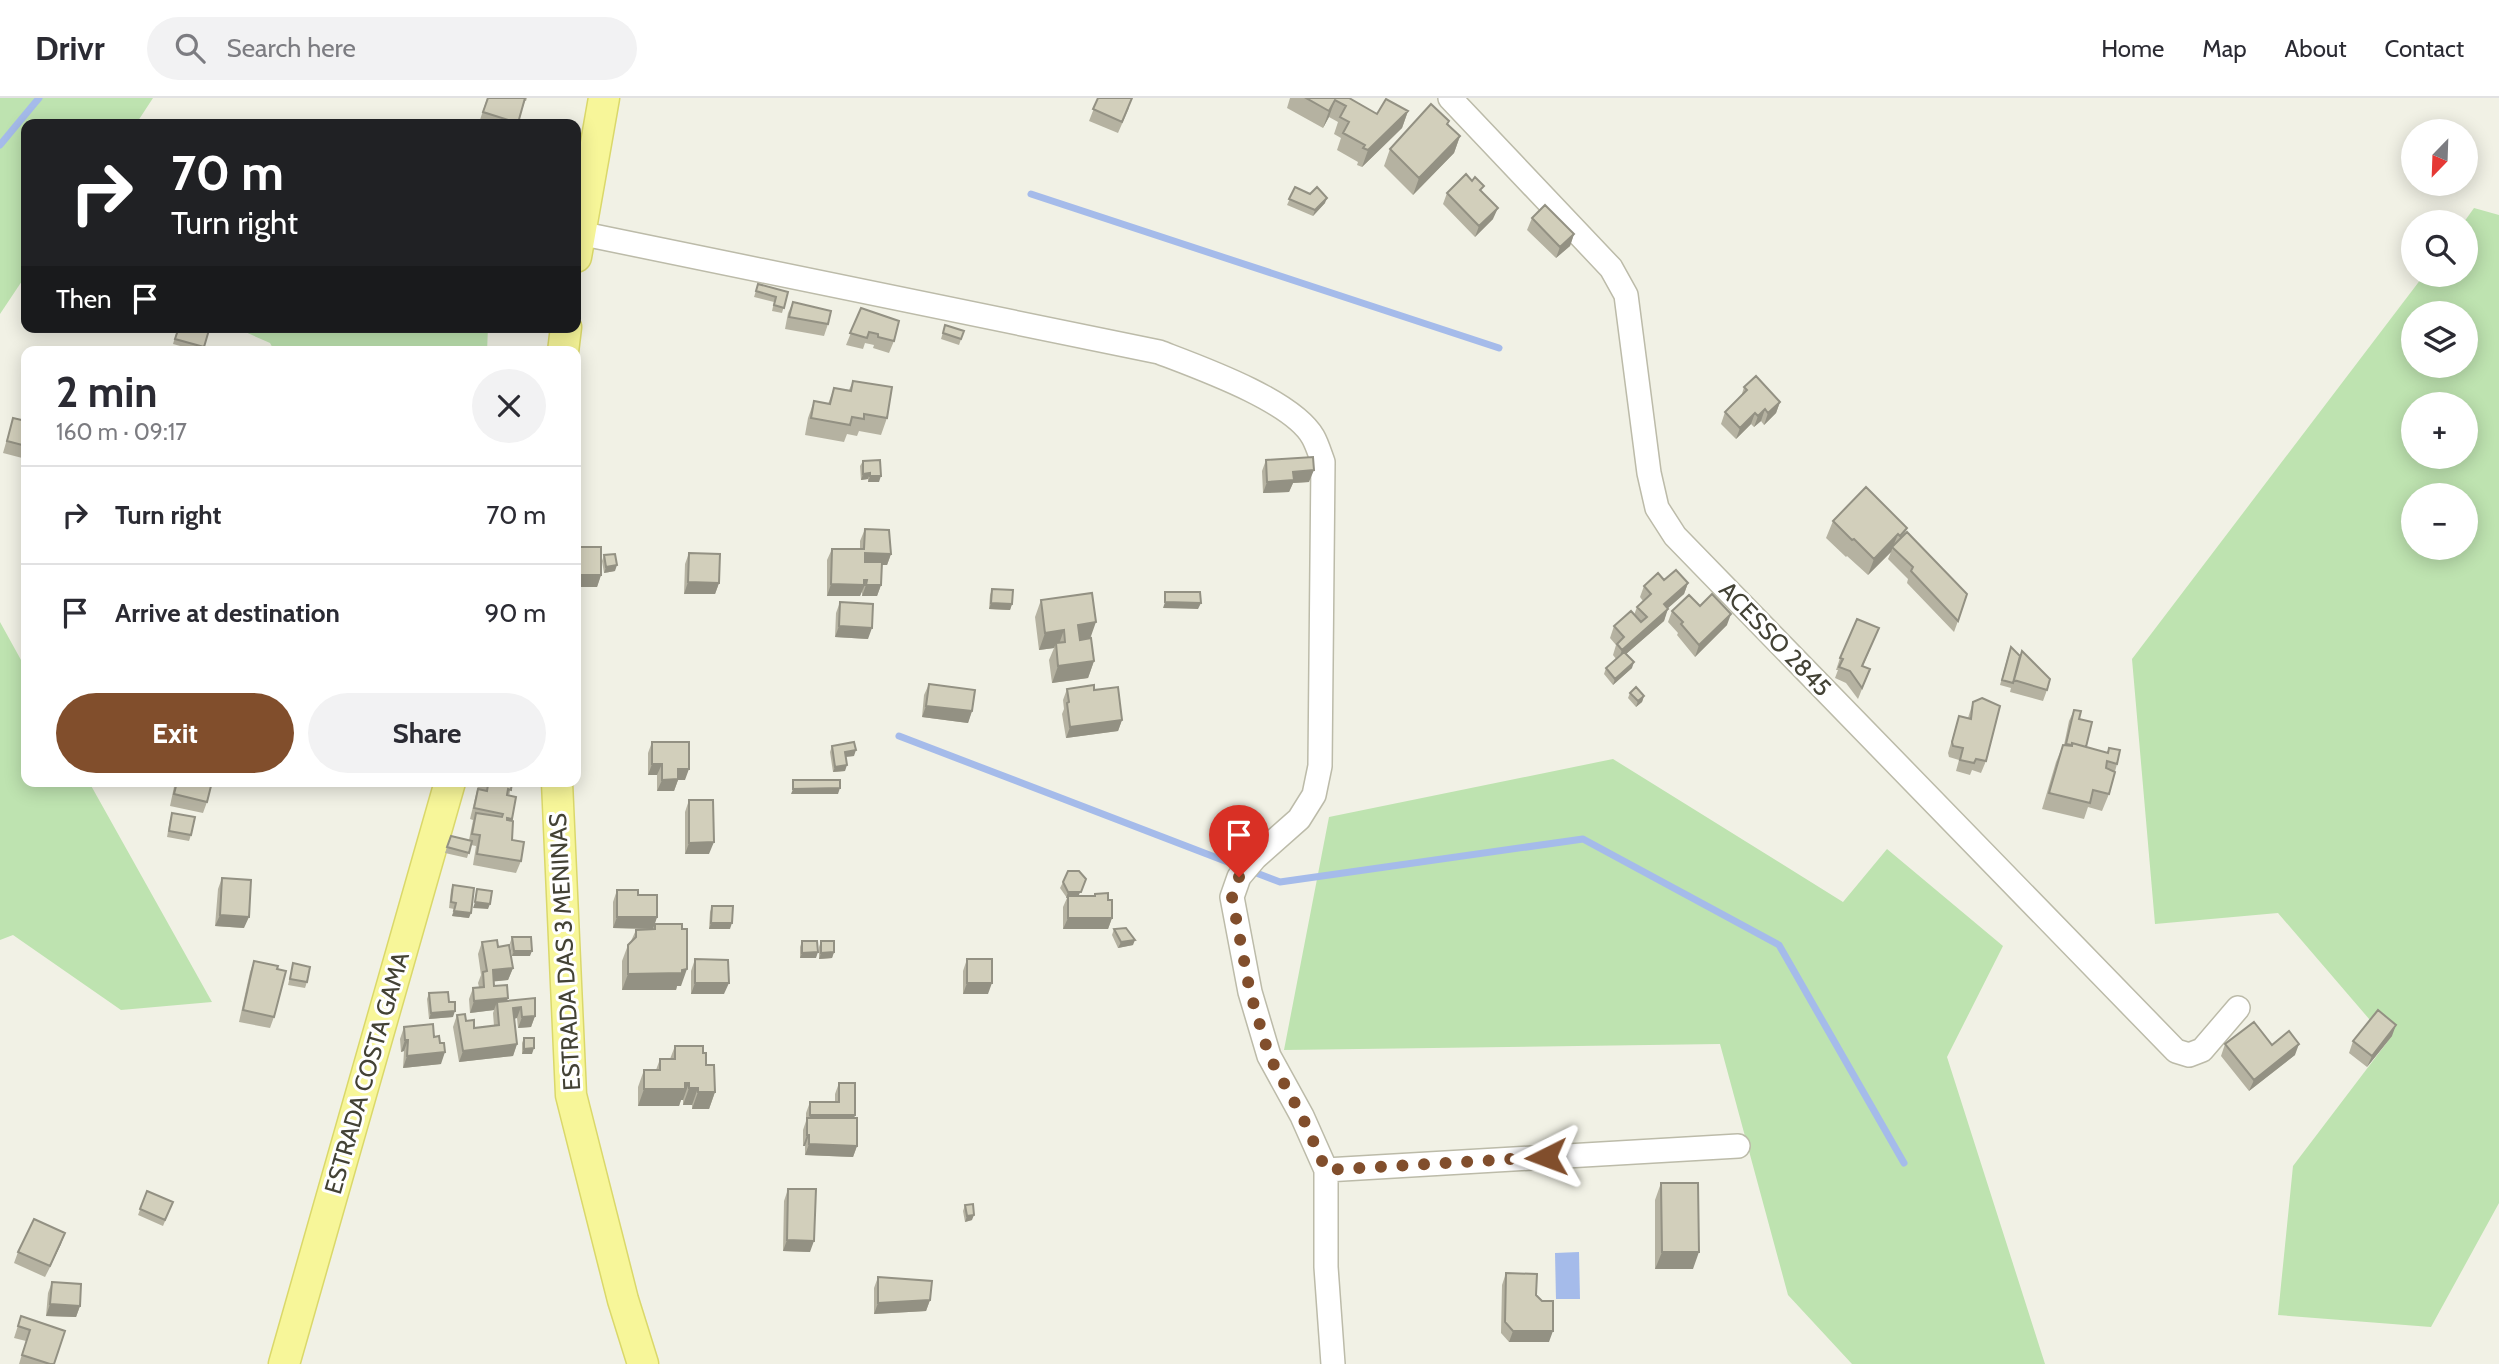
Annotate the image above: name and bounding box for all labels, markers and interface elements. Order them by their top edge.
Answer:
search box [147,17,637,80]
text: Drivr [35,28,105,68]
icon: search [171,29,209,67]
text: Search here [227,32,356,64]
text: Home [2101,34,2164,63]
text: Map [2202,34,2247,63]
text: About [2285,34,2347,63]
text: Contact [2385,34,2464,63]
north arrow [2401,119,2478,196]
map controls [2401,119,2478,560]
text: 70 m [171,143,284,202]
icon: right [56,147,147,238]
text: Turn right [171,203,298,242]
button: search [2401,210,2478,287]
icon: arrive [126,280,164,318]
text: Then [56,283,112,315]
button: layers [2401,301,2478,378]
text: 2 min [56,366,157,418]
button: close [472,369,546,443]
button: + [2401,392,2478,469]
text: 160 m · 09:17 [56,418,187,446]
button: − [2401,483,2478,560]
icon: right [56,496,94,534]
text: Turn right [115,499,221,531]
text: 70 m [486,499,546,531]
street label: ACESSO 2845 [1713,575,1837,702]
icon: arrive [56,594,94,632]
text: Arrive at destination [115,597,340,629]
text: 90 m [484,597,546,629]
button: Exit [56,693,294,773]
button: Share [308,693,546,773]
pin [1209,805,1269,877]
street label: ESTRADA DAS 3 MENINAS [543,813,586,1092]
icon: arrive [1220,816,1258,854]
street label: ESTRADA COSTA GAMA [318,948,415,1197]
position arrow [1509,1120,1583,1194]

